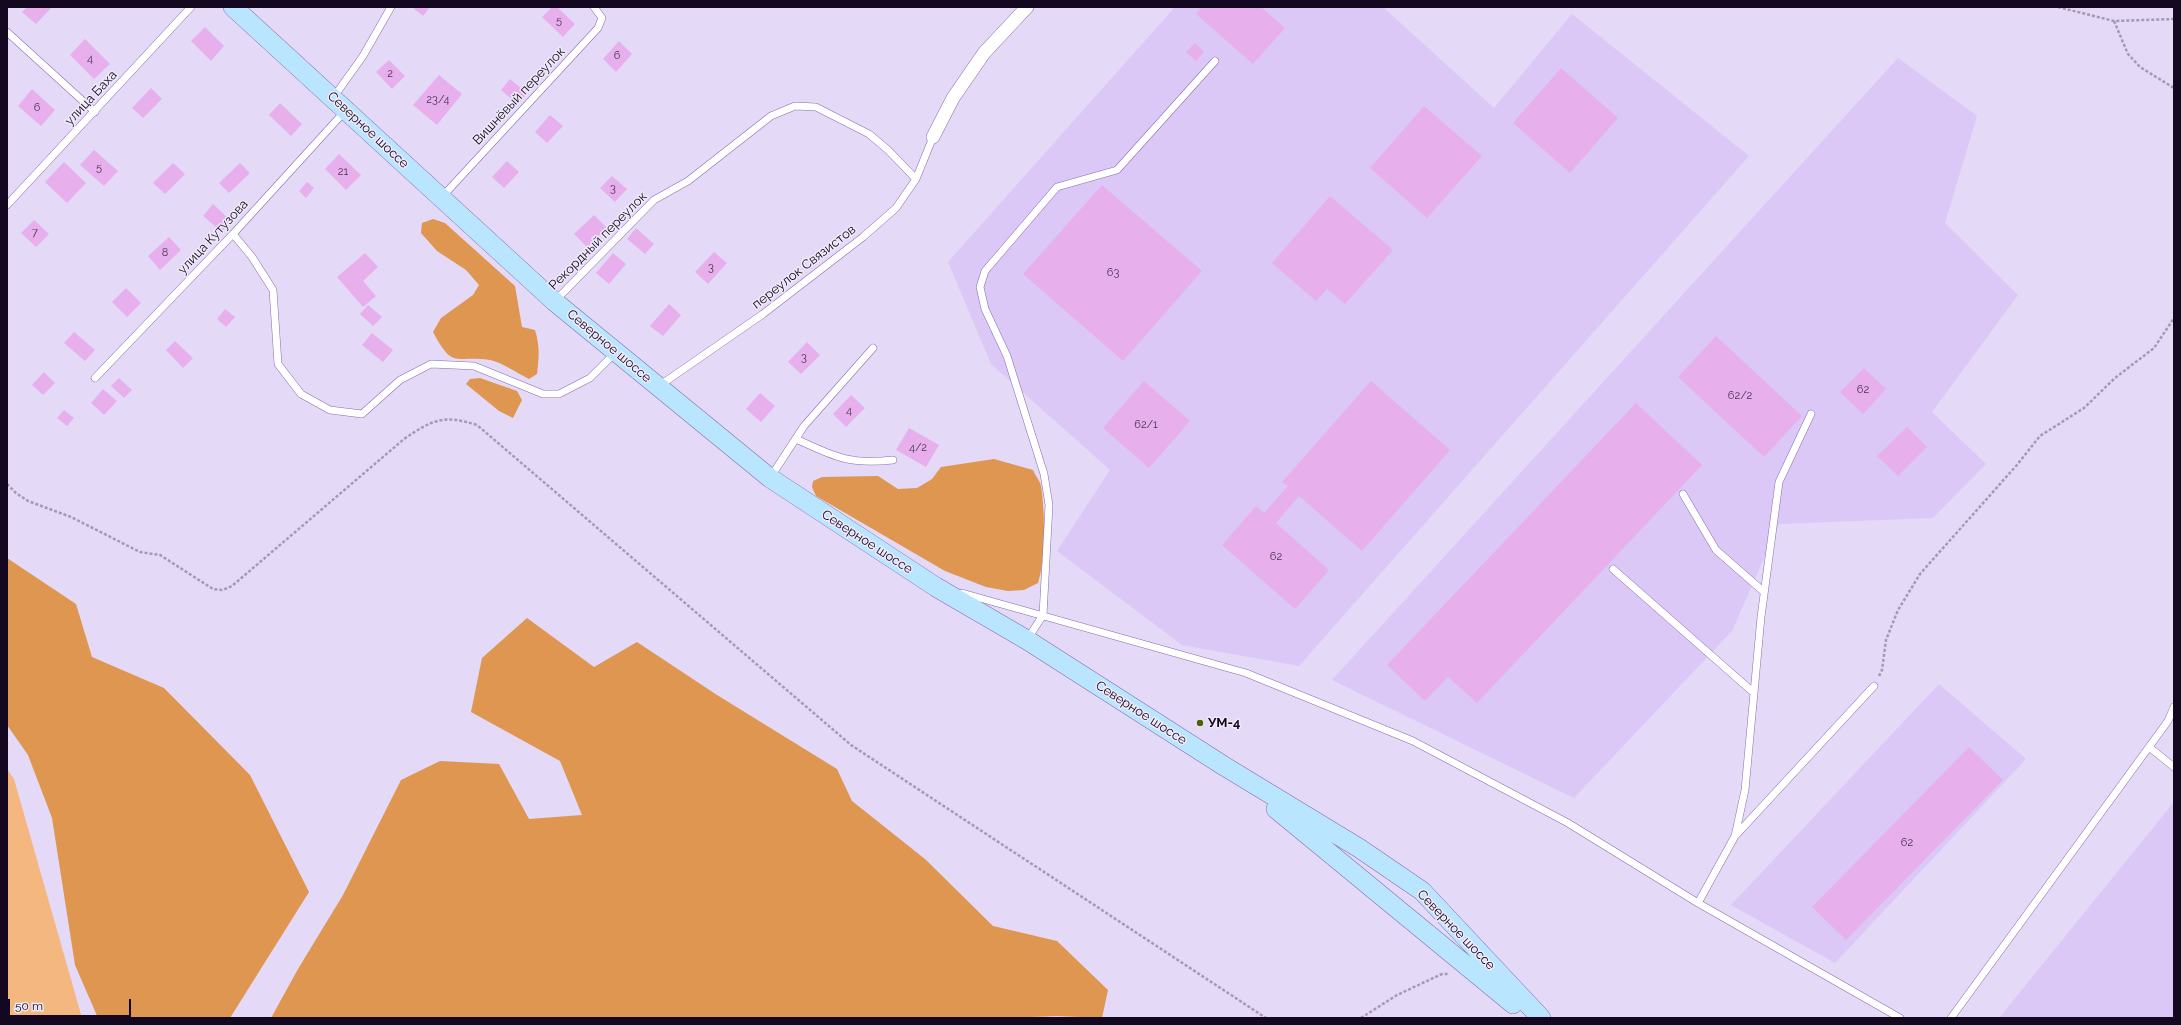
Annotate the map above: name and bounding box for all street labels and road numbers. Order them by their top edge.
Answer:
street label: Вишнёвый переулок [470,44,568,148]
street label: улица Баха [62,67,120,129]
street label: Северное шоссе [324,88,412,172]
street label: Рекордный переулок [546,189,650,293]
street label: улица Кутузова [175,197,251,277]
street label: переулок Связистов [749,222,859,312]
street label: Северное шоссе [564,306,654,386]
street label: Северное шоссе [819,507,915,577]
street label: Северное шоссе [1093,678,1189,748]
street label: Северное шоссе [1414,887,1498,973]

